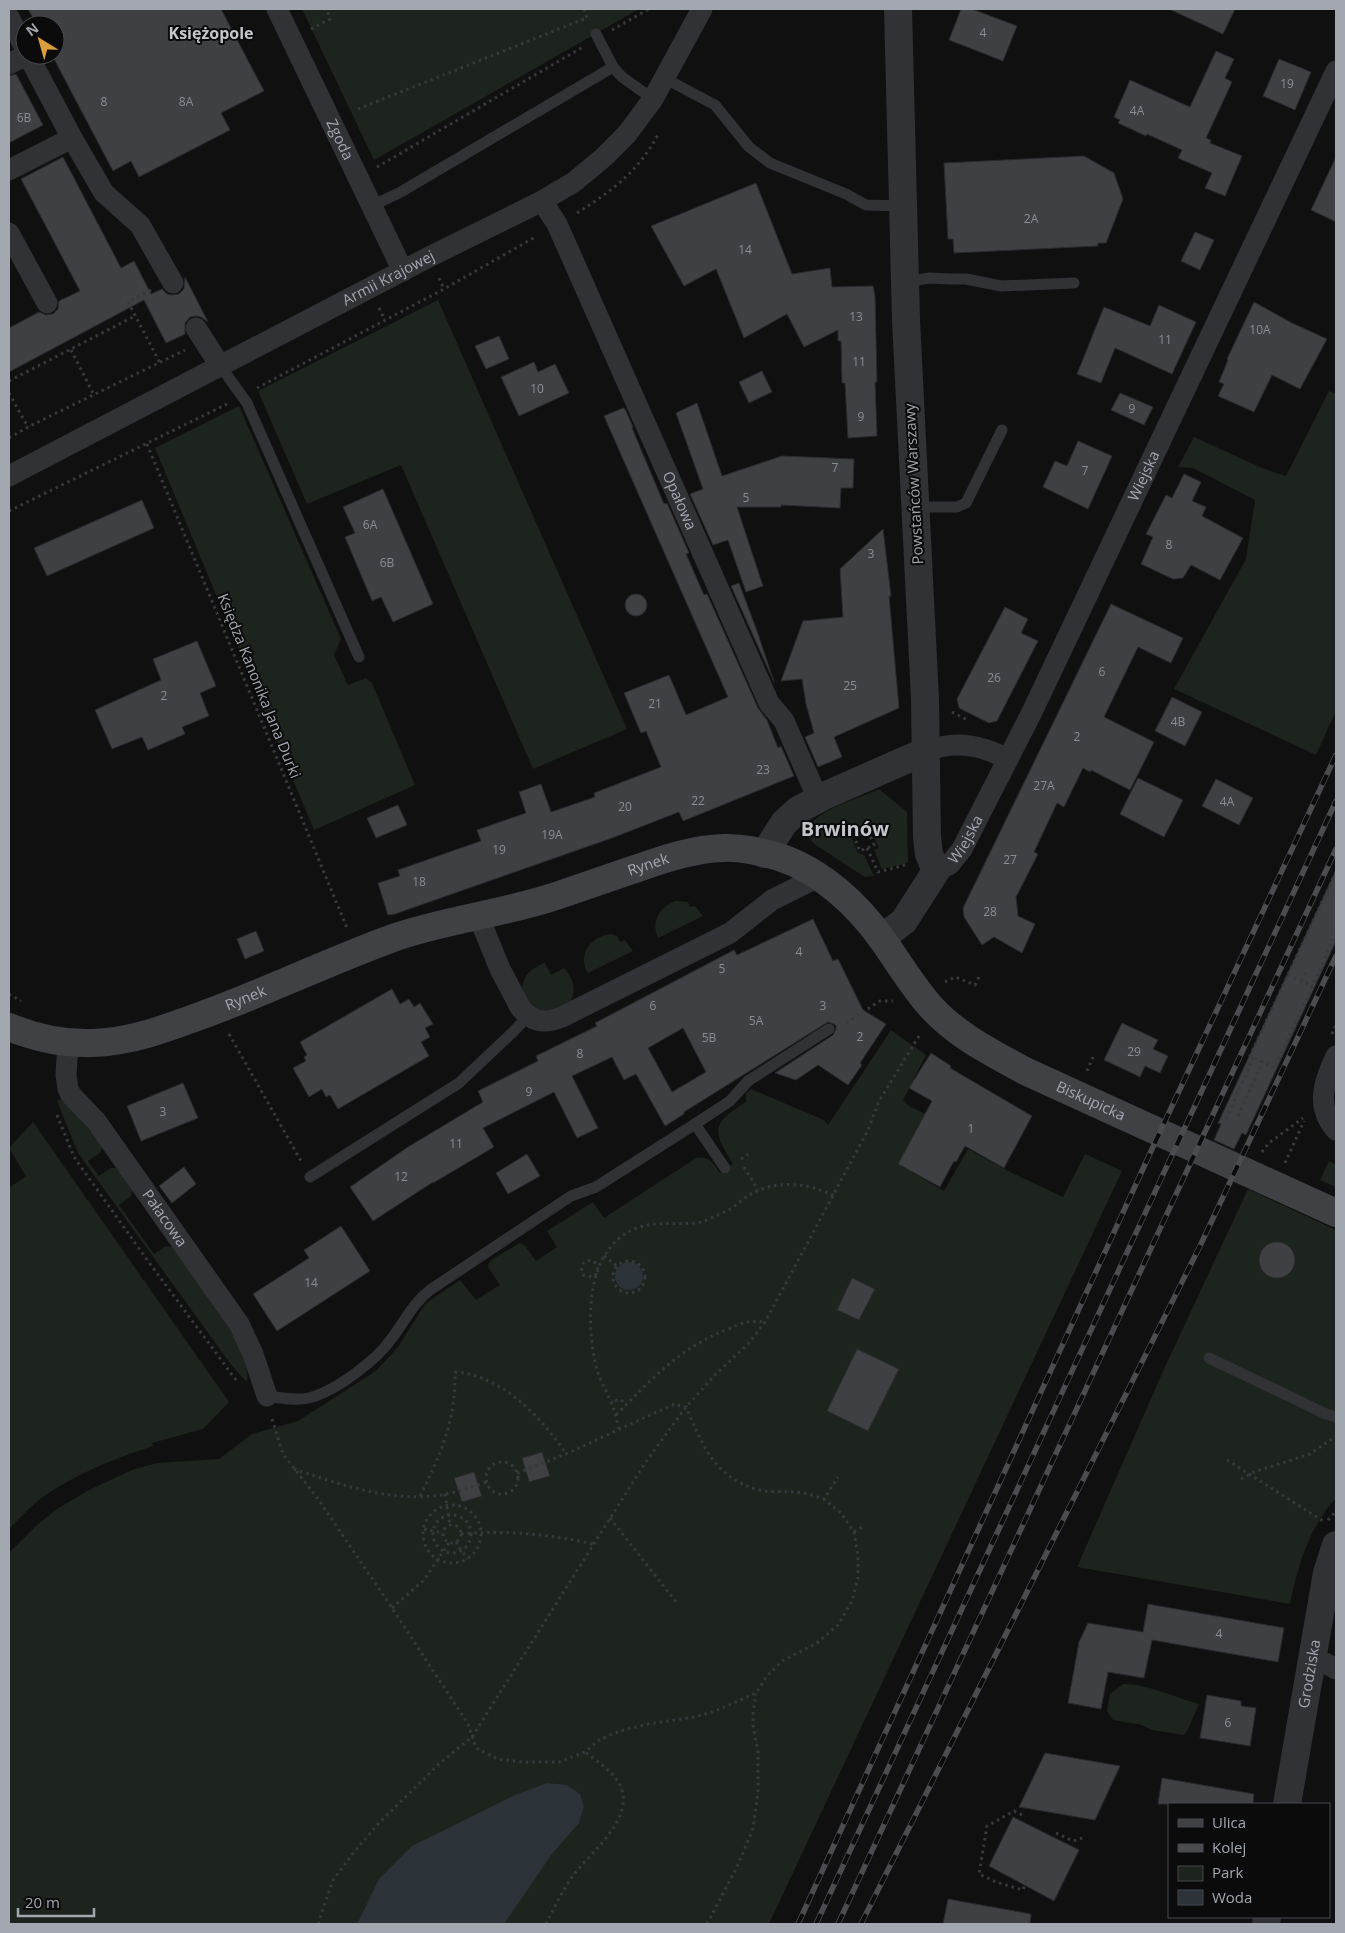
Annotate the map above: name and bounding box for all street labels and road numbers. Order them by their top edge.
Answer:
street label: Zgoda [322,115,359,163]
street label: Armii Krajowej [338,245,438,310]
street label: Powstańców Warszawy [899,402,927,565]
street label: Wiejska [1123,447,1164,504]
street label: Opałowa [659,468,702,533]
street label: Księdza Kanonika Jana Durki [214,590,306,781]
street label: Wiejska [943,811,987,868]
street label: Rynek [625,847,671,880]
street label: Rynek [222,980,269,1015]
street label: Biskupicka [1053,1076,1129,1125]
street label: Pałacowa [138,1185,192,1250]
street label: Grodziska [1293,1638,1324,1710]

